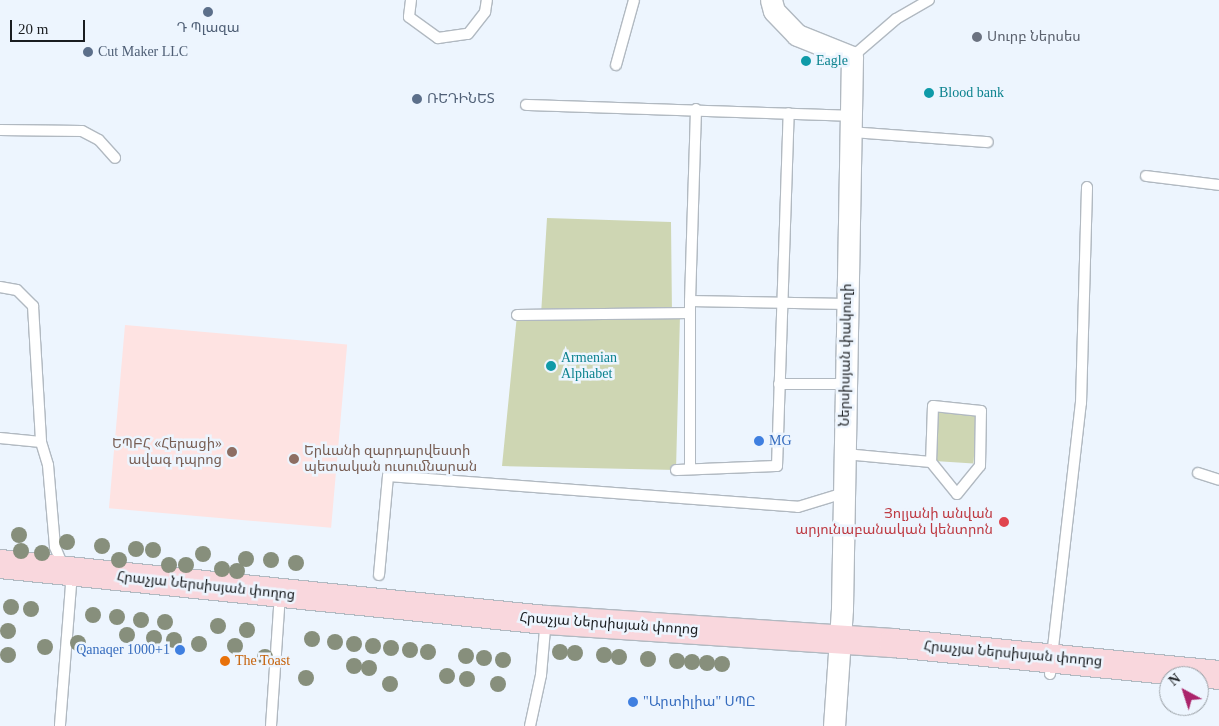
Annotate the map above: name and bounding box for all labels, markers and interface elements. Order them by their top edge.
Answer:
marker: Դ Պլազա [202,6,214,18]
scale bar [12,10,88,42]
place label: Դ Պլազա [176,20,240,36]
text: 20 m [18,21,48,37]
place label: Սուրբ Ներսես [987,29,1081,45]
marker: Սուրբ Ներսես [971,31,983,43]
place label: Cut Maker LLC [98,44,188,60]
marker: Cut Maker LLC [82,46,94,58]
place label: Eagle [816,53,848,69]
marker: Eagle [800,55,812,67]
place label: Blood bank [939,85,1004,101]
marker: Blood bank [923,87,935,99]
place label: ՌԵԴԻՆԵՏ [427,91,495,107]
marker: ՌԵԴԻՆԵՏ [411,93,423,105]
street label: Ներսիսյան փակուղի [836,283,856,427]
place label: Armenian Alphabet [561,350,617,382]
marker: Armenian Alphabet [545,360,557,372]
place label: MG [769,433,792,449]
marker: MG [753,435,765,447]
place label: ԵՊԲՀ «Հերացի» ավագ դպրոց [112,436,222,468]
place label: Երևանի զարդարվեստի պետական ուսումնարան [304,443,477,476]
marker: ԵՊԲՀ «Հերացի» ավագ դպրոց [226,446,238,458]
marker: Երևանի զարդարվեստի պետական ուսումնարան [288,453,300,465]
place label: Յոլյանի անվան արյունաբանական կենտրոն [795,506,993,538]
marker: Յոլյանի անվան արյունաբանական կենտրոն [997,515,1011,529]
street label: Հրաչյա Ներսիսյան փողոց [116,568,296,604]
street label: Հրաչյա Ներսիսյան փողոց [519,609,699,639]
street label: Հրաչյա Ներսիսյան փողոց [923,638,1103,670]
place label: Qanaqer 1000+1 [76,642,170,658]
marker: Qanaqer 1000+1 [174,644,186,656]
place label: The Toast [235,653,290,669]
marker: The Toast [219,655,231,667]
north arrow [1159,666,1209,716]
text: N [1166,671,1183,689]
place label: "Արտիլիա" ՍՊԸ [643,694,756,710]
marker: "Արտիլիա" ՍՊԸ [627,696,639,708]

